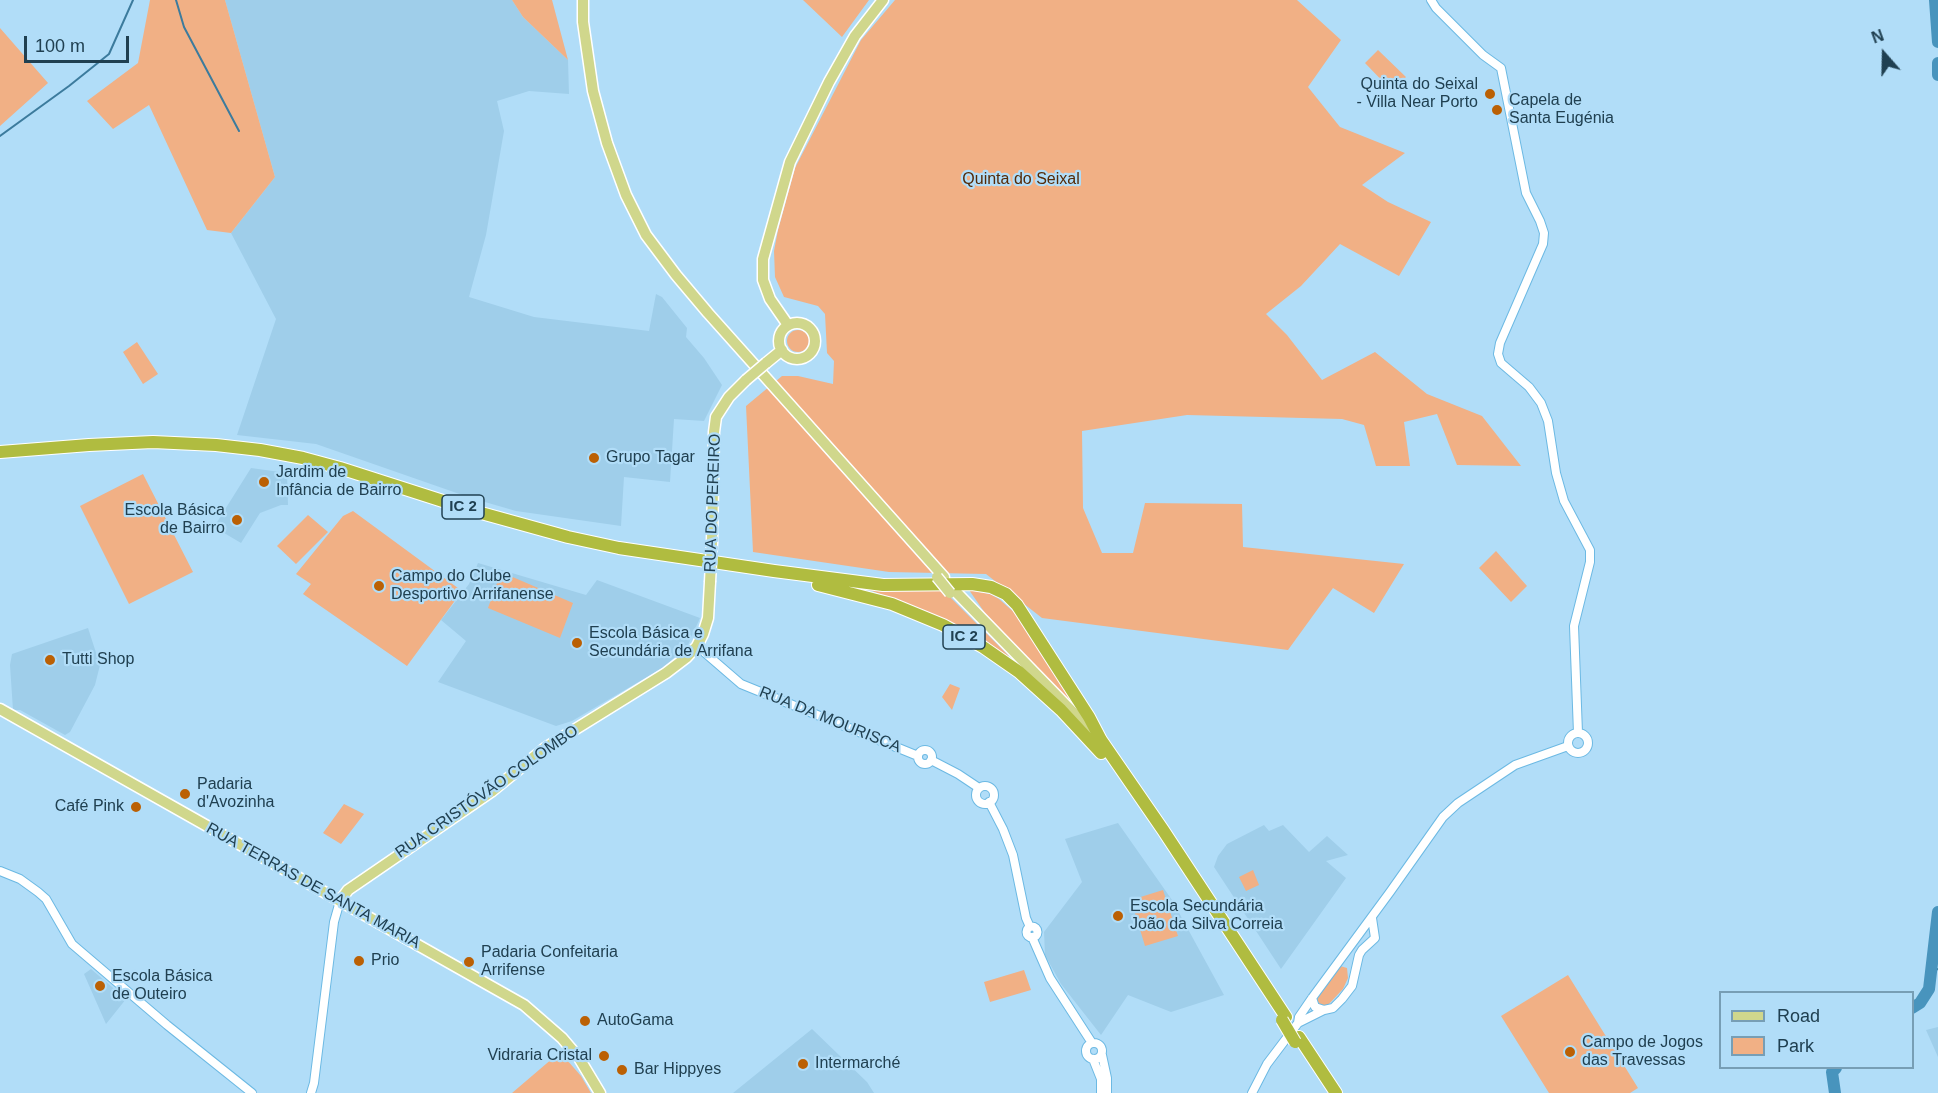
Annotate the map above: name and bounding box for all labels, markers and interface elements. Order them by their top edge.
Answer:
scale bar [27,24,132,62]
north arrow [1854,24,1914,84]
text: N [1869,27,1886,47]
text: 100 m [35,36,85,56]
place label: Quinta do Seixal - Villa Near Porto [1356,75,1478,113]
marker: Quinta do Seixal - Villa Near Porto [1483,87,1497,101]
place label: Capela de Santa Eugénia [1509,91,1614,129]
marker: Capela de Santa Eugénia [1490,103,1504,117]
park label: Quinta do Seixal [962,170,1080,190]
street label: RUA DO PEREIRO [701,433,725,573]
place label: Grupo Tagar [606,448,695,468]
marker: Grupo Tagar [587,451,601,465]
place label: Jardim de Infância de Bairro [276,463,401,501]
marker: Jardim de Infância de Bairro [257,475,271,489]
road number: IC 2 [442,495,484,519]
place label: Escola Básica de Bairro [125,501,225,539]
marker: Escola Básica de Bairro [230,513,244,527]
place label: Campo do Clube Desportivo Arrifanense [391,567,554,605]
marker: Campo do Clube Desportivo Arrifanense [372,579,386,593]
place label: Escola Básica e Secundária de Arrifana [589,624,753,662]
road number: IC 2 [943,625,985,649]
marker: Escola Básica e Secundária de Arrifana [570,636,584,650]
place label: Tutti Shop [62,650,134,670]
marker: Tutti Shop [43,653,57,667]
street label: RUA DA MOURISCA [756,683,904,757]
street label: RUA CRISTÓVÃO COLOMBO [392,721,582,863]
place label: Padaria d'Avozinha [197,775,274,813]
marker: Padaria d'Avozinha [178,787,192,801]
place label: Café Pink [55,797,124,817]
marker: Café Pink [129,800,143,814]
street label: RUA TERRAS DE SANTA MARIA [203,819,423,953]
place label: Escola Secundária João da Silva Correia [1130,897,1283,935]
marker: Escola Secundária João da Silva Correia [1111,909,1125,923]
place label: Padaria Confeitaria Arrifense [481,943,618,981]
place label: Prio [371,951,399,971]
marker: Prio [352,954,366,968]
marker: Padaria Confeitaria Arrifense [462,955,476,969]
place label: Escola Básica de Outeiro [112,967,212,1005]
marker: Escola Básica de Outeiro [93,979,107,993]
legend [1719,991,1914,1069]
text: Road [1777,1006,1820,1026]
place label: AutoGama [597,1011,673,1031]
marker: AutoGama [578,1014,592,1028]
place label: Campo de Jogos das Travessas [1582,1033,1703,1071]
text: Park [1777,1036,1814,1056]
marker: Campo de Jogos das Travessas [1563,1045,1577,1059]
place label: Vidraria Cristal [487,1046,592,1066]
marker: Vidraria Cristal [597,1049,611,1063]
place label: Intermarché [815,1054,900,1074]
marker: Intermarché [796,1057,810,1071]
place label: Bar Hippyes [634,1060,721,1080]
marker: Bar Hippyes [615,1063,629,1077]

